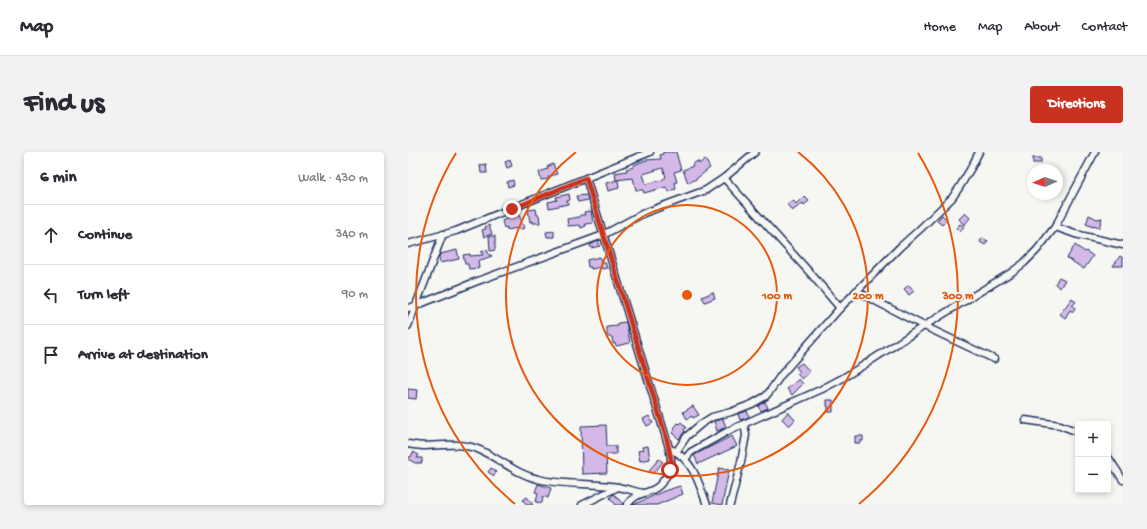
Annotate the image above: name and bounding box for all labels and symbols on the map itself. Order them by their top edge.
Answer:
north arrow [1027,164,1063,200]
route end [503,200,521,218]
centre of rings [680,288,694,302]
text: 100 m [761,290,792,304]
text: 200 m [853,290,884,304]
text: 300 m [941,290,974,304]
route start [661,461,679,479]

